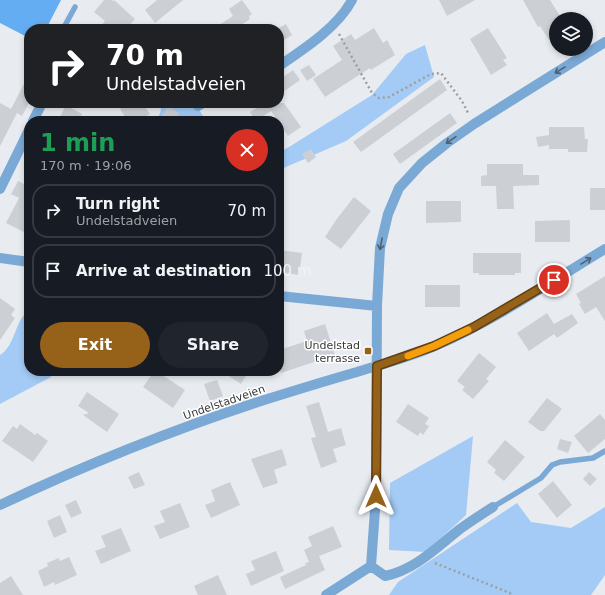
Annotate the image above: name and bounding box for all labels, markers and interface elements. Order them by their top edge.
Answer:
map controls [549,12,593,56]
button: layers [549,12,593,56]
text: 70 m [106,39,184,72]
icon: right [40,40,92,92]
one-way arrow [555,66,566,74]
text: Undelstadveien [106,73,246,94]
text: 1 min [40,129,115,157]
button: close [226,129,268,171]
one-way arrow [445,136,456,144]
text: 170 m · 19:06 [40,158,131,173]
text: Turn right [76,195,160,213]
icon: right [42,200,64,222]
text: 70 m [228,202,266,220]
text: Undelstadveien [76,213,177,228]
one-way arrow [376,237,384,250]
one-way arrow [580,256,592,264]
icon: arrive [42,260,64,282]
text: Arrive at destination [76,262,251,280]
text: 100 m [263,262,312,280]
pin [537,263,571,297]
icon: arrive [543,269,565,291]
button: Exit [40,322,150,368]
button: Share [158,322,268,368]
place label: Undelstad terrasse [304,339,360,365]
marker: Undelstad terrasse [363,346,373,356]
street label: Undelstadveien [182,382,267,423]
position arrow [355,475,397,517]

